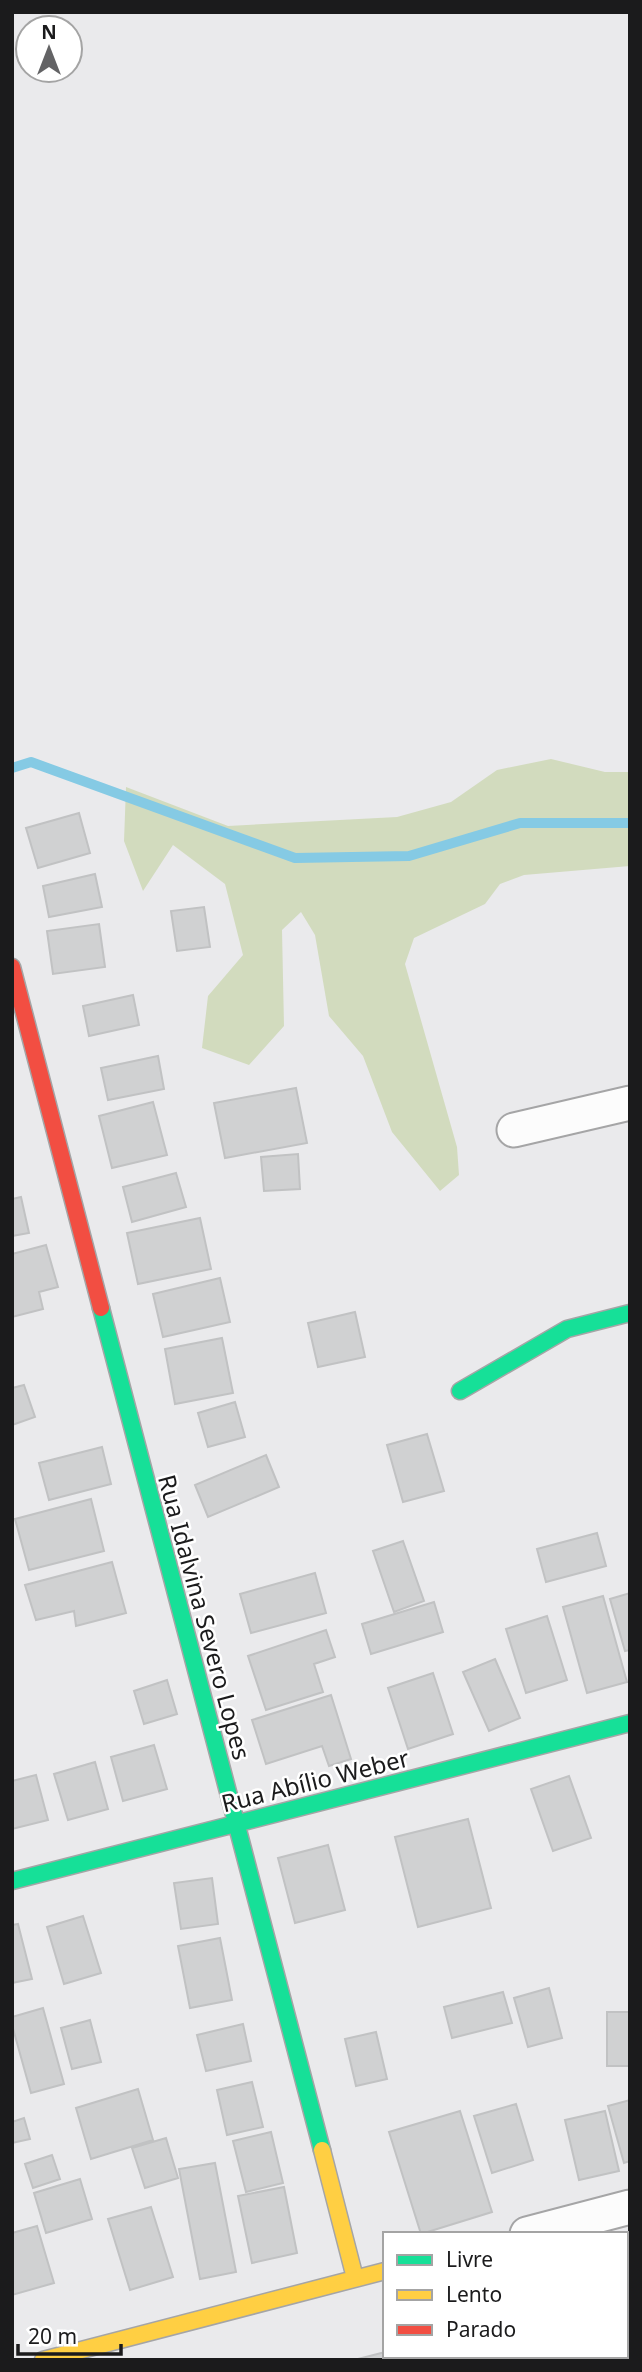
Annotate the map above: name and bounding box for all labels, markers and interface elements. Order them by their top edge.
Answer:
north arrow [14,14,84,84]
text: N [41,19,57,45]
street label: Rua Idalvina Severo Lopes [151,1471,259,1763]
street label: Rua Abílio Weber [218,1741,412,1819]
legend [383,2232,628,2358]
text: Livre [446,2245,493,2273]
text: Lento [446,2280,502,2308]
scale bar [18,2312,121,2356]
text: Parado [446,2315,516,2343]
text: 20 m [28,2322,77,2350]

